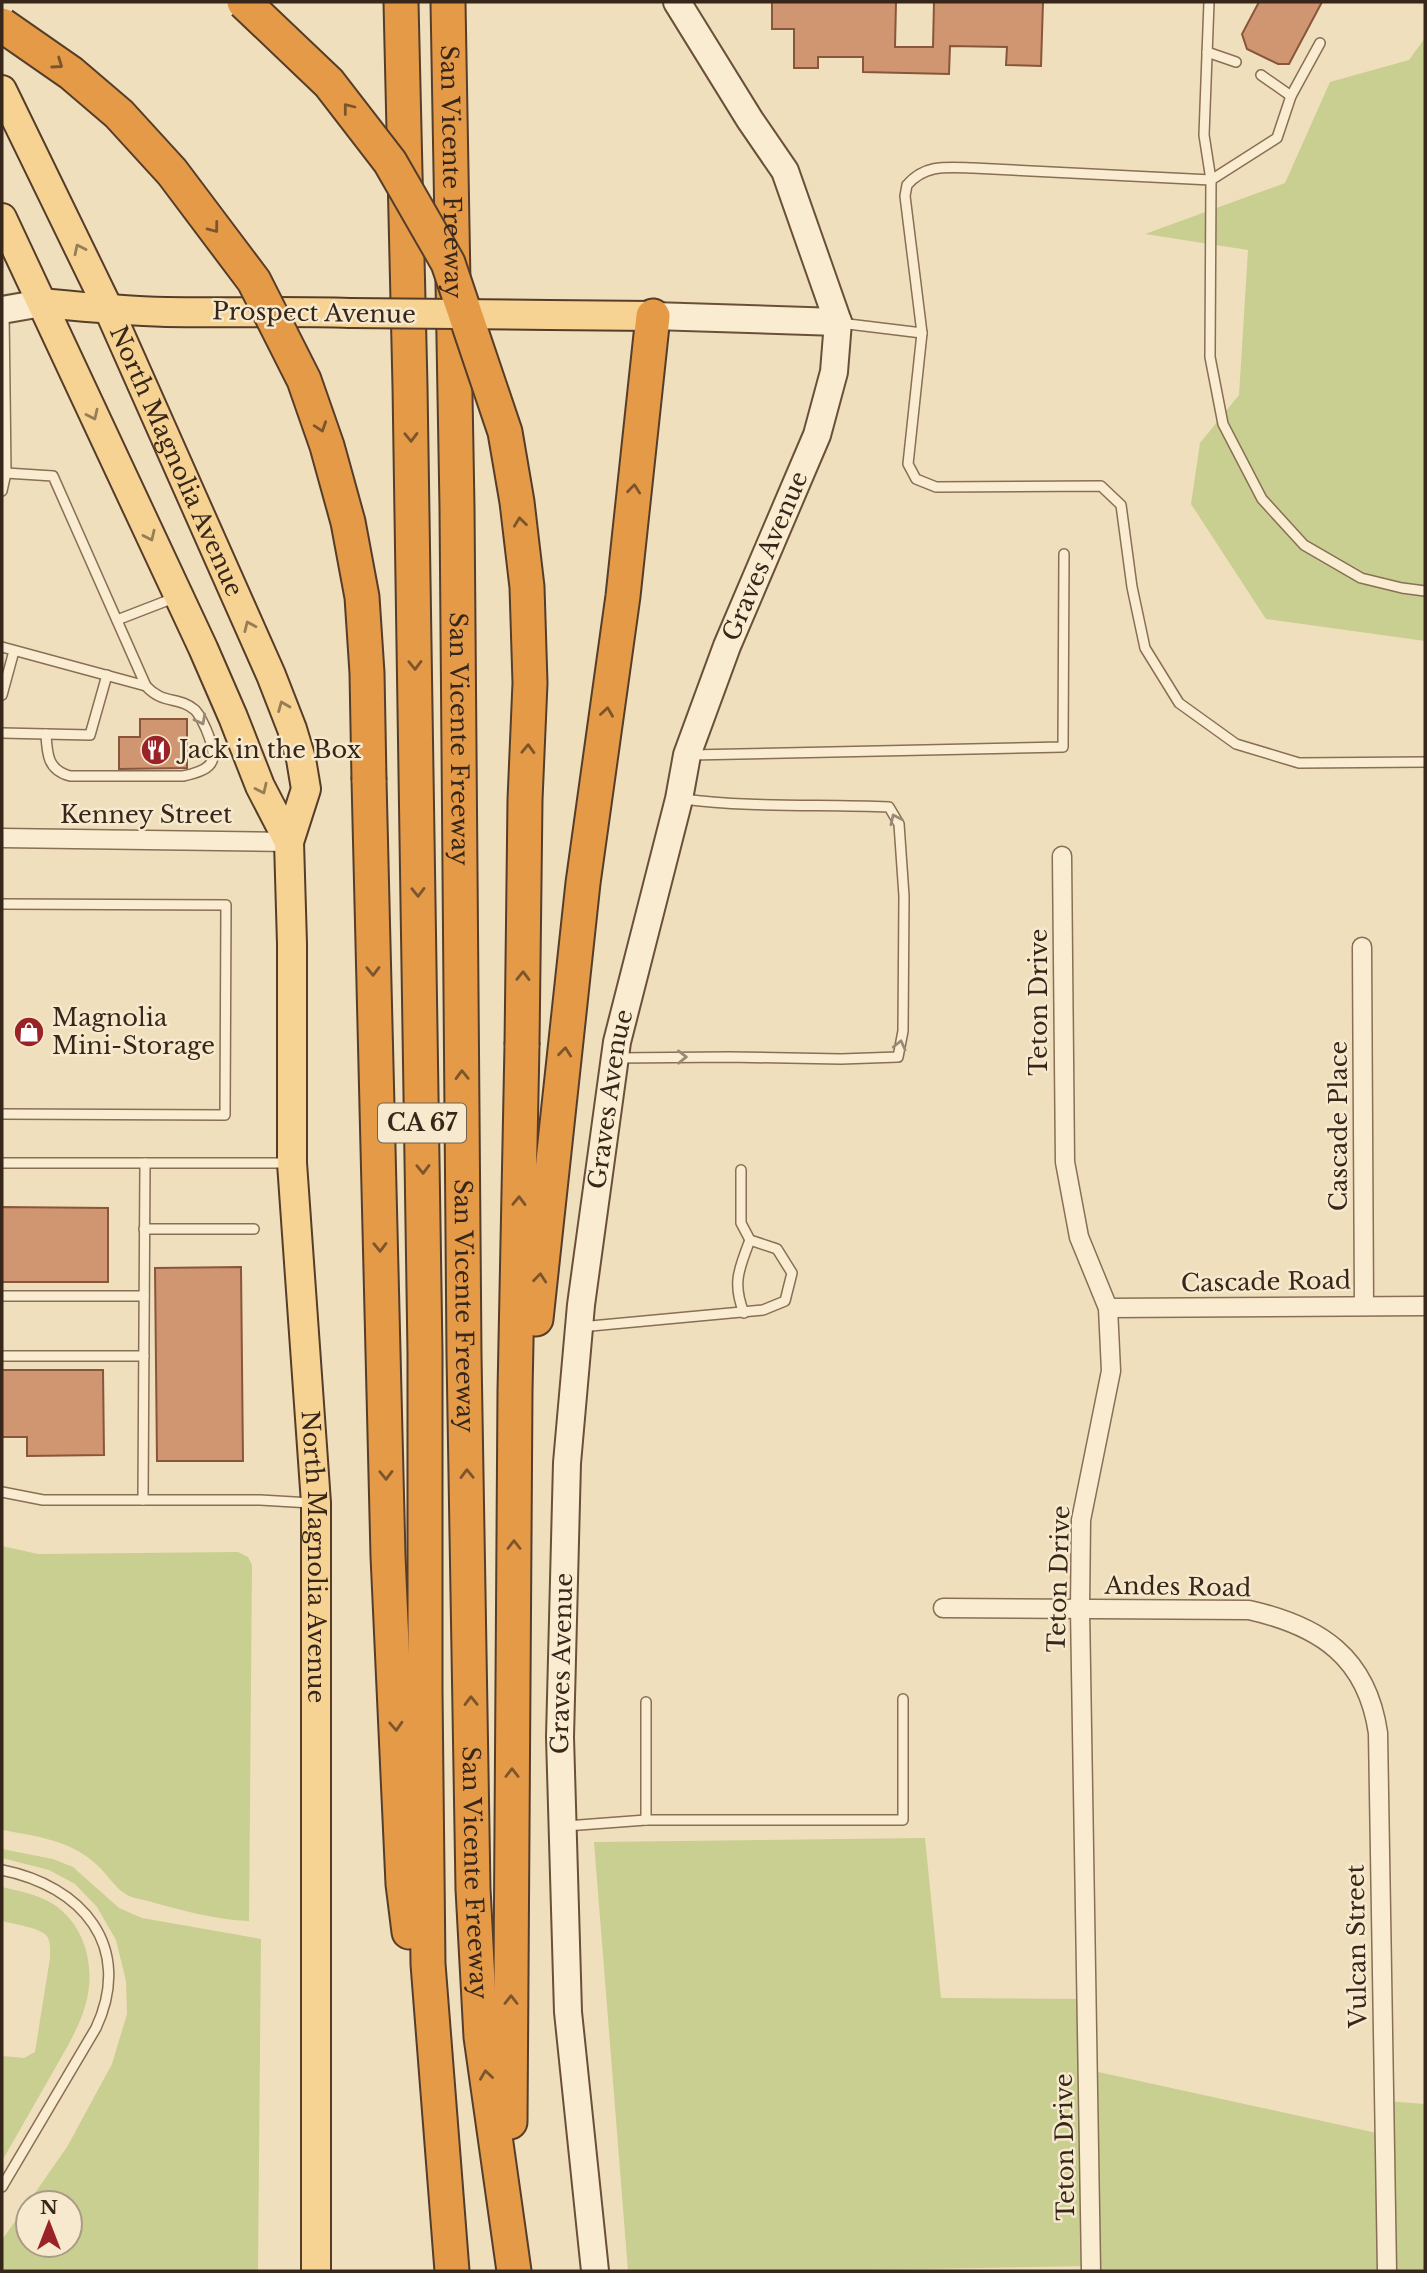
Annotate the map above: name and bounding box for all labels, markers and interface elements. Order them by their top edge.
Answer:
street label: San Vicente Freeway [435,45,468,300]
one-way arrow [50,56,63,68]
one-way arrow [344,104,357,116]
one-way arrow [205,220,218,233]
one-way arrow [73,244,87,256]
street label: Prospect Avenue [212,296,416,329]
street label: North Magnolia Avenue [104,321,249,601]
one-way arrow [85,408,99,420]
one-way arrow [313,421,327,433]
one-way arrow [403,433,419,443]
street label: Graves Avenue [716,467,814,645]
one-way arrow [627,483,642,495]
one-way arrow [512,516,527,528]
one-way arrow [142,529,156,541]
street label: San Vicente Freeway [444,612,475,866]
one-way arrow [243,621,257,634]
one-way arrow [407,660,422,671]
one-way arrow [277,701,291,713]
one-way arrow [599,706,614,718]
one-way arrow [192,713,206,726]
restaurant icon: Jack in the Box [139,733,173,767]
place label: Jack in the Box [176,735,362,764]
one-way arrow [520,743,535,754]
one-way arrow [253,782,267,794]
street label: Kenney Street [60,800,232,829]
one-way arrow [890,814,903,827]
one-way arrow [410,888,426,898]
street label: Teton Drive [1024,928,1053,1076]
one-way arrow [366,966,381,977]
one-way arrow [515,971,531,981]
place label: Magnolia Mini-Storage [52,1003,215,1060]
street label: Graves Avenue [582,1006,639,1191]
shop icon: Magnolia Mini-Storage [12,1015,46,1049]
one-way arrow [892,1039,907,1051]
street label: Cascade Place [1324,1041,1353,1211]
one-way arrow [557,1046,572,1057]
one-way arrow [677,1050,688,1065]
one-way arrow [454,1069,470,1079]
road number: CA 67 [378,1104,466,1142]
one-way arrow [415,1164,430,1175]
street label: San Vicente Freeway [449,1179,480,1434]
one-way arrow [511,1195,527,1206]
one-way arrow [372,1242,388,1253]
street label: Cascade Road [1181,1266,1351,1297]
one-way arrow [533,1272,548,1284]
street label: North Magnolia Avenue [296,1409,331,1703]
one-way arrow [459,1468,475,1478]
one-way arrow [378,1469,393,1480]
street label: Teton Drive [1041,1505,1076,1653]
one-way arrow [506,1539,522,1550]
street label: Andes Road [1103,1571,1252,1602]
street label: Graves Avenue [545,1573,578,1755]
one-way arrow [463,1695,478,1706]
one-way arrow [388,1721,403,1732]
street label: San Vicente Freeway [457,1746,494,2001]
one-way arrow [504,1767,520,1777]
street label: Vulcan Street [1341,1864,1372,2029]
one-way arrow [503,1994,518,2005]
one-way arrow [479,2069,494,2081]
street label: Teton Drive [1049,2073,1080,2221]
north arrow [14,2189,84,2259]
text: N [40,2196,58,2219]

